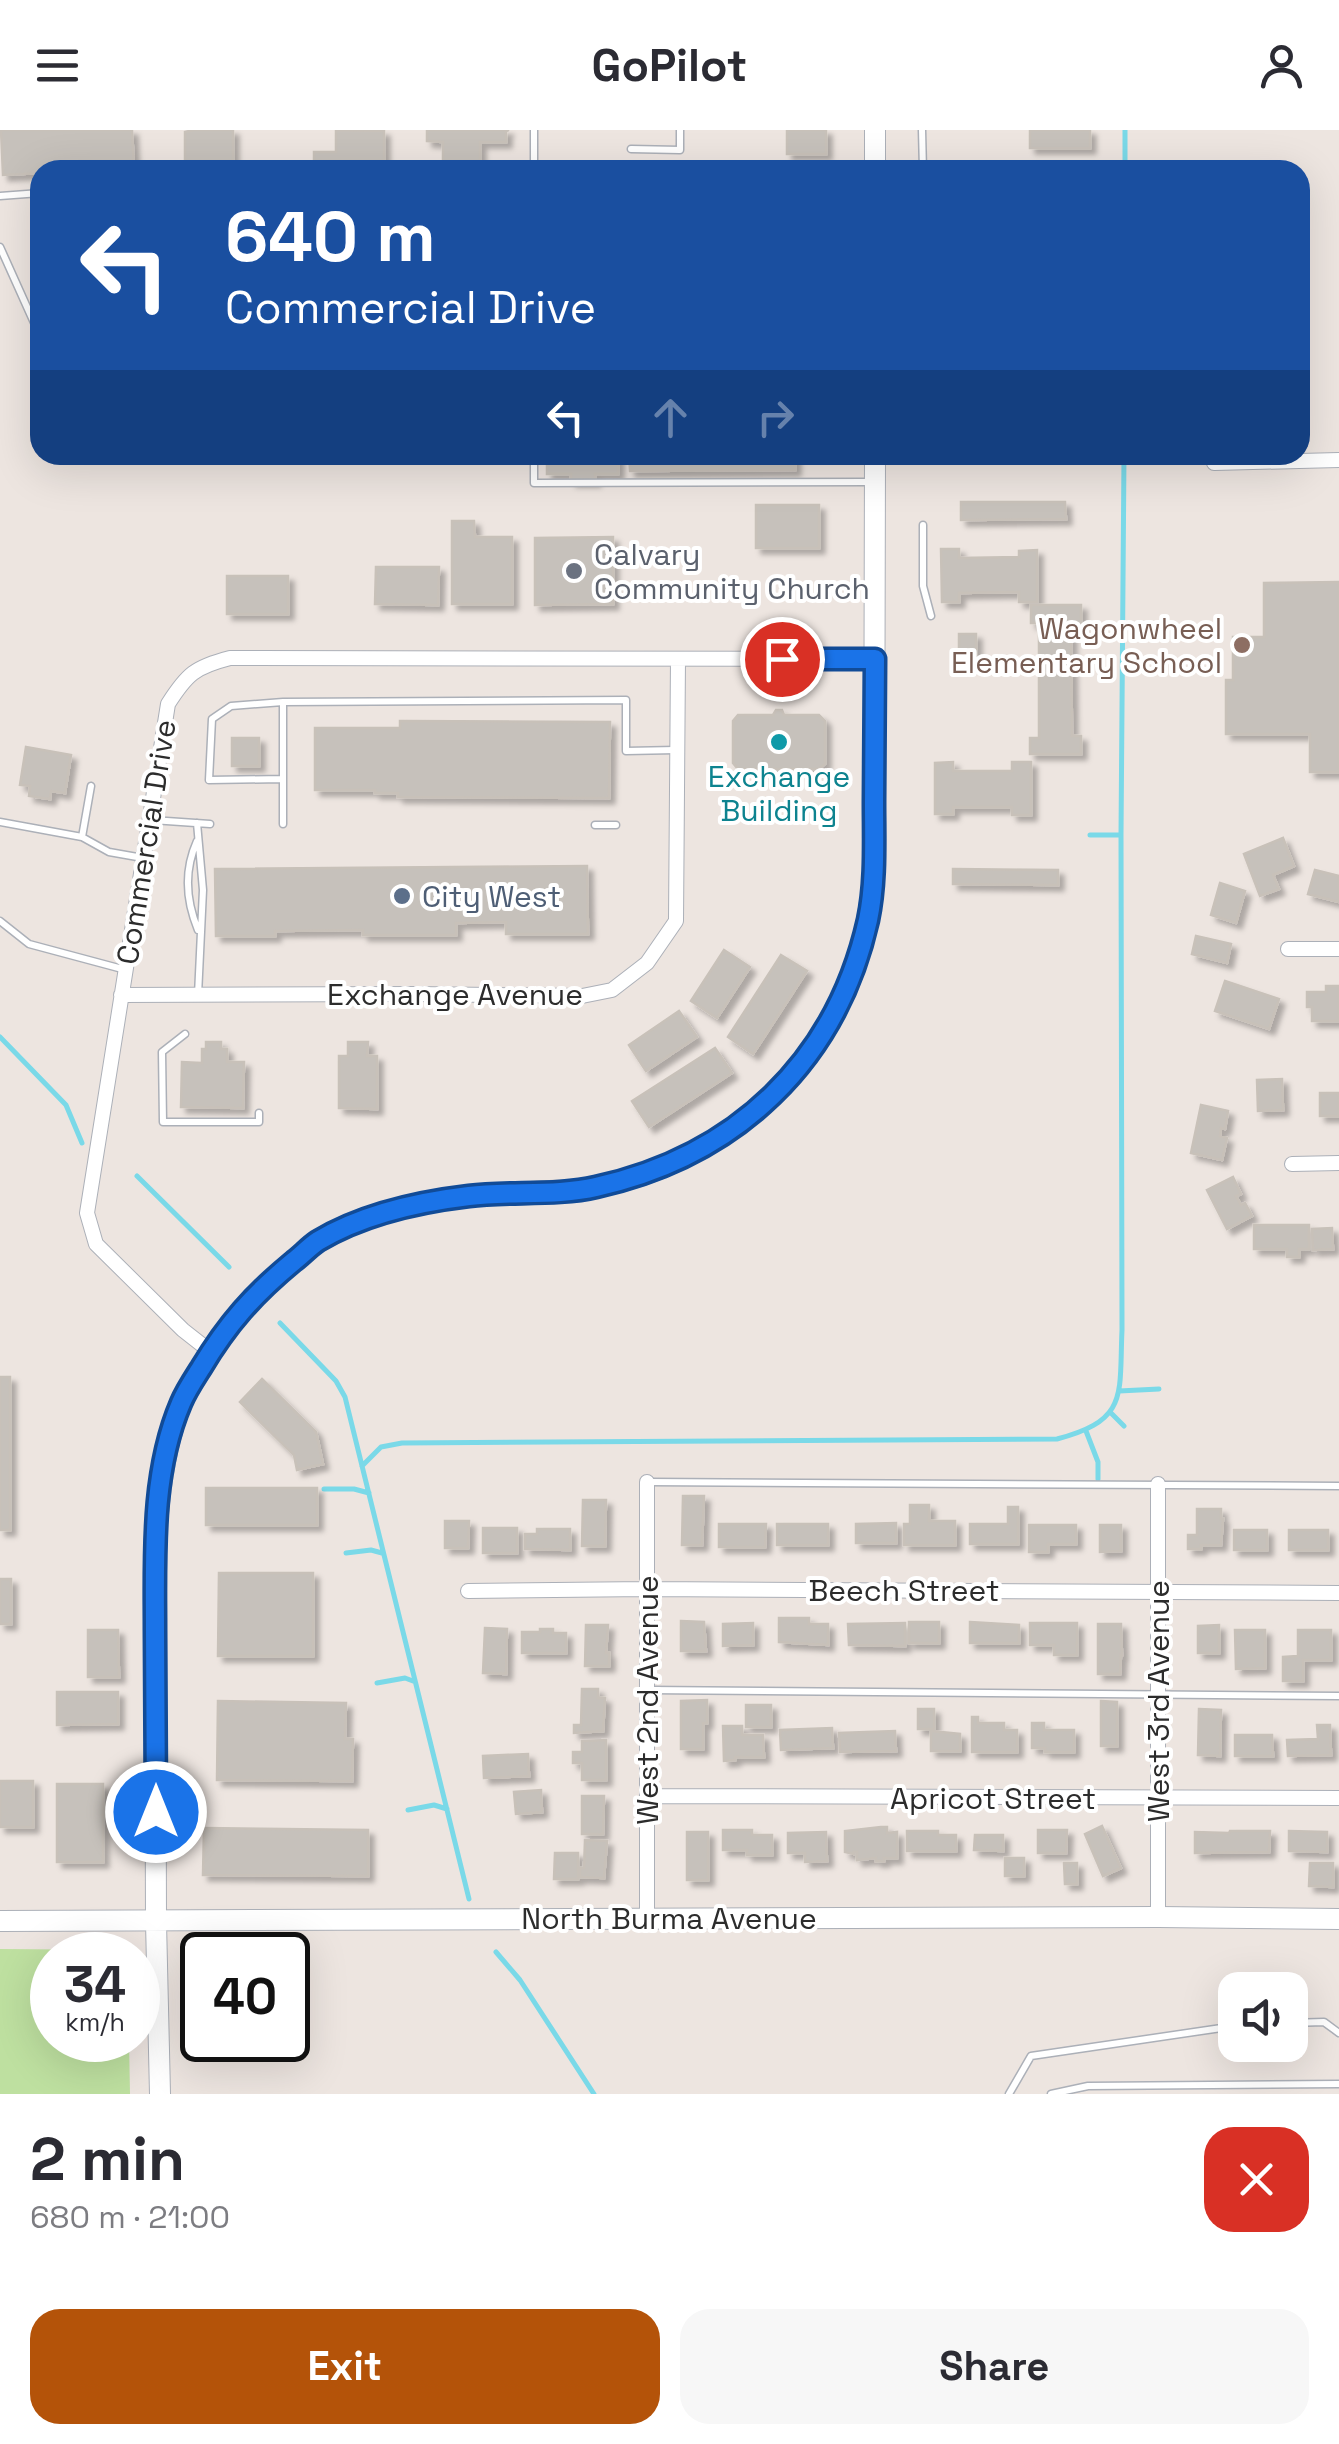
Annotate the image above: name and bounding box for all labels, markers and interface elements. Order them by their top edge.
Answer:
text: GoPilot [592,37,747,94]
icon: menu [30,38,85,93]
icon: person [1254,38,1309,93]
text: 640 m [225,192,436,281]
icon: left [60,200,190,330]
text: Commercial Drive [225,279,596,336]
icon: left [538,390,593,445]
icon: ahead [643,390,698,445]
icon: right [748,390,803,445]
place label: Calvary Community Church [594,535,870,608]
marker: Calvary Community Church [563,560,585,582]
place label: Wagonwheel Elementary School [951,609,1222,682]
pin [740,617,825,702]
icon: arrive [755,632,810,687]
marker: Wagonwheel Elementary School [1231,634,1253,656]
street label: Commercial Drive [107,717,185,967]
marker: Exchange Building [768,731,790,753]
place label: Exchange Building [708,757,850,830]
place label: City West [422,877,561,916]
marker: City West [391,885,413,907]
street label: Exchange Avenue [327,975,583,1014]
street label: Beech Street [808,1571,1000,1610]
street label: West 2nd Avenue [628,1575,667,1825]
street label: West 3rd Avenue [1139,1580,1178,1822]
position arrow [104,1760,208,1864]
street label: Apricot Street [890,1779,1096,1818]
street label: North Burma Avenue [521,1899,817,1938]
speed limit sign: 40 [180,1932,310,2062]
text: 34 [64,1953,126,2017]
map controls [1218,1972,1308,2062]
button: sound [1218,1972,1308,2062]
text: km/h [65,2006,125,2038]
text: 2 min [30,2121,185,2198]
button: close [1204,2127,1309,2232]
text: 680 m · 21:00 [30,2197,230,2237]
button: Exit [30,2309,660,2424]
button: Share [680,2309,1309,2424]

